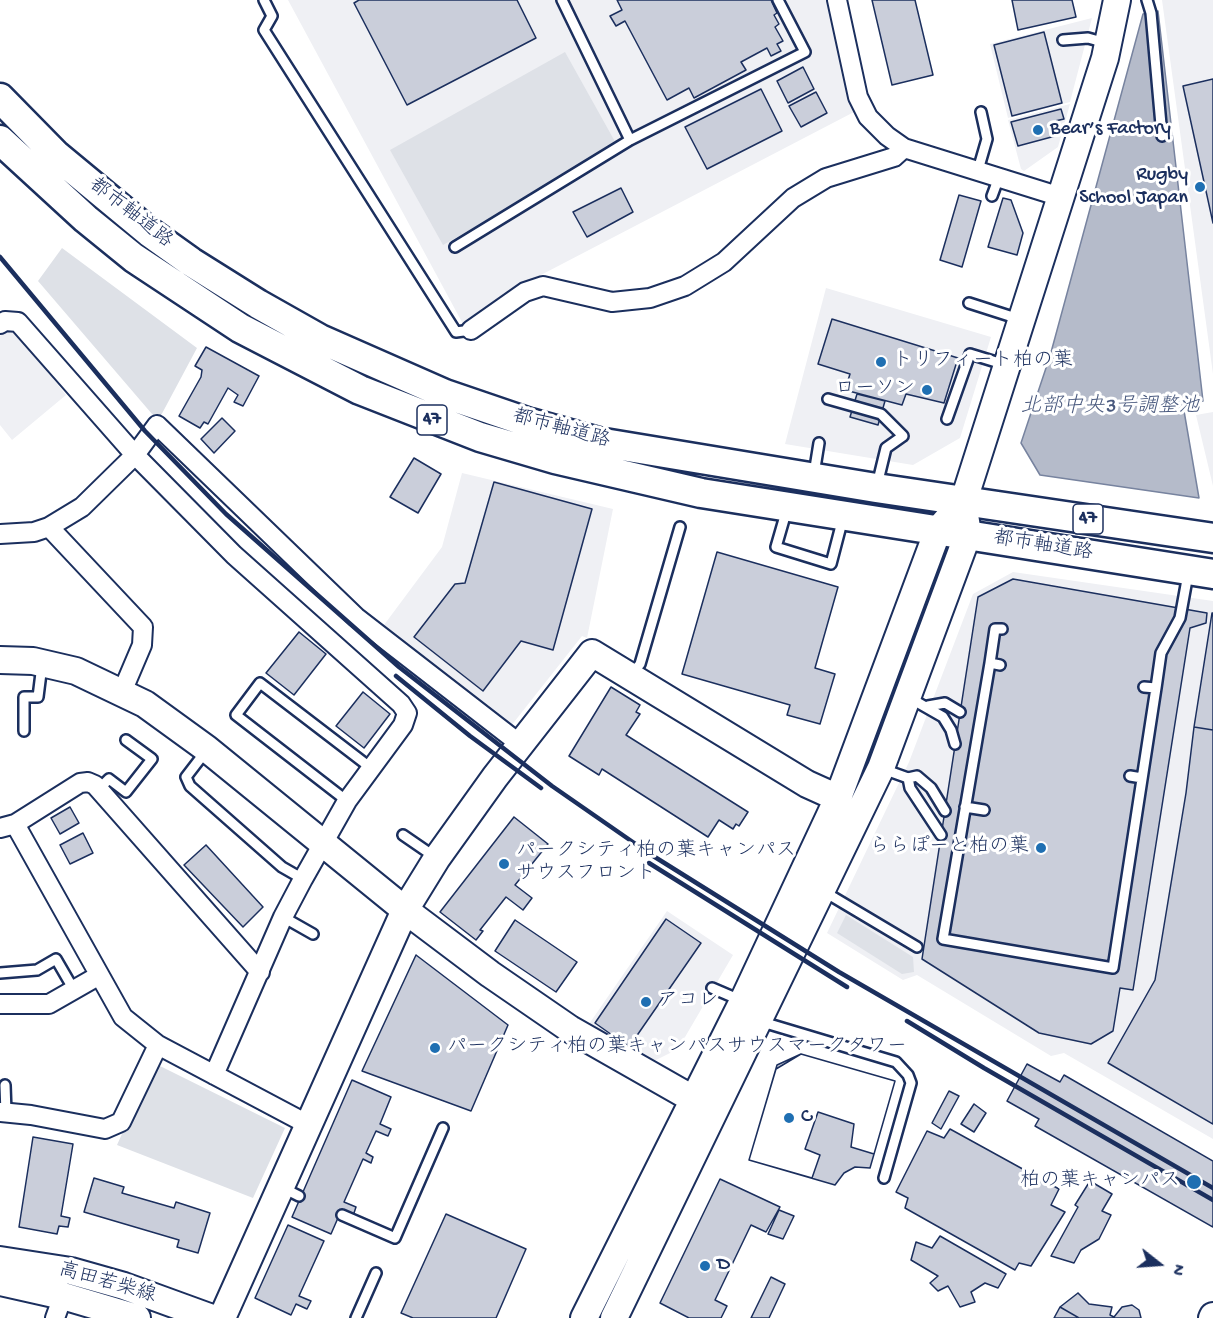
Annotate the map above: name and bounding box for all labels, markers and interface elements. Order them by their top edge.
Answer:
place label: Bear’s Factory [1050,118,1171,142]
marker: Bear’s Factory [1031,123,1045,137]
place label: Rugby School Japan [1079,164,1188,211]
street label: 都市軸道路 [83,174,177,254]
marker: Rugby School Japan [1193,180,1207,194]
place label: トリフィート柏の葉 [893,350,1073,374]
marker: トリフィート柏の葉 [874,355,888,369]
place label: ローソン [835,378,915,402]
marker: ローソン [920,383,934,397]
water label: 北部中央3号調整池 [1021,395,1199,421]
road number: 47 [417,405,447,435]
street label: 都市軸道路 [510,405,612,455]
road number: 47 [1073,504,1103,534]
street label: 都市軸道路 [992,527,1094,567]
place label: ららぽーと柏の葉 [870,836,1029,860]
place label: パークシティ柏の葉キャンパス サウスフロント [516,840,796,887]
marker: ららぽーと柏の葉 [1034,841,1048,855]
marker: パークシティ柏の葉キャンパス サウスフロント [497,857,511,871]
place label: アコレ [658,990,718,1014]
marker: アコレ [639,995,653,1009]
place label: パークシティ柏の葉キャンパスサウスマークタワー [447,1036,907,1060]
marker: パークシティ柏の葉キャンパスサウスマークタワー [428,1041,442,1055]
place label: C [801,1106,812,1130]
marker: C [782,1111,796,1125]
place label: 柏の葉キャンパス [1020,1170,1180,1194]
marker: 柏の葉キャンパス [1185,1173,1203,1191]
north arrow [1129,1234,1189,1294]
place label: D [717,1254,730,1278]
street label: 高田若柴線 [56,1259,158,1309]
marker: D [698,1259,712,1273]
text: N [1166,1262,1187,1277]

